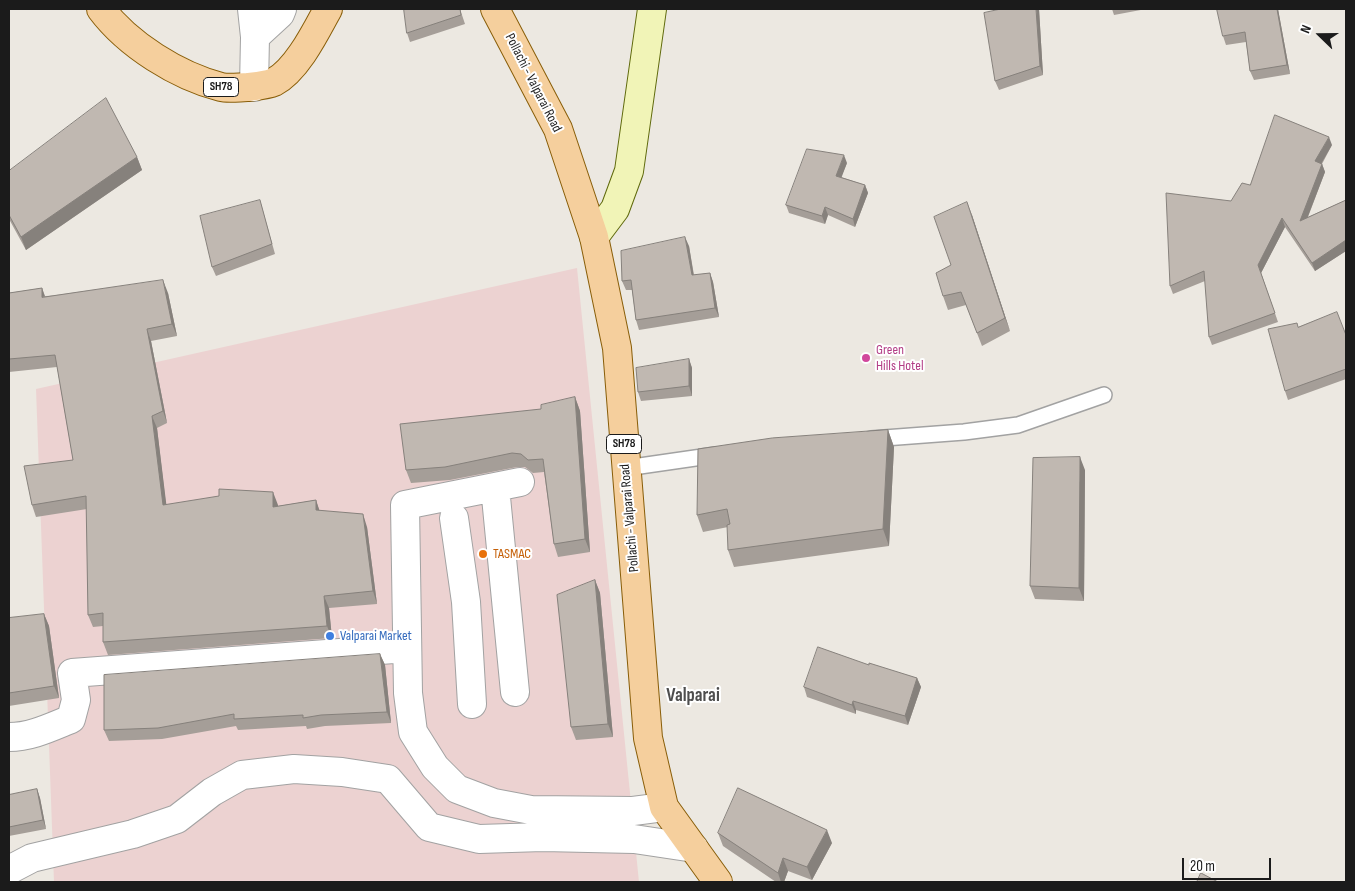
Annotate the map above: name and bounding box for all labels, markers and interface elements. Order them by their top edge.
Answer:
north arrow [1295,10,1345,60]
text: N [1296,23,1315,36]
street label: Pollachi - Valparai Road [501,31,565,135]
road number: SH78 [204,77,238,96]
place label: Green Hills Hotel [876,342,923,374]
marker: Green Hills Hotel [860,352,872,364]
road number: SH78 [606,434,642,454]
street label: Pollachi - Valparai Road [617,463,643,573]
place label: TASMAC [493,546,531,562]
marker: TASMAC [477,548,489,560]
place label: Valparai Market [340,628,412,644]
marker: Valparai Market [324,630,336,642]
district label: Valparai [666,685,720,707]
scale bar [1185,848,1274,880]
text: 20 m [1190,857,1215,876]

